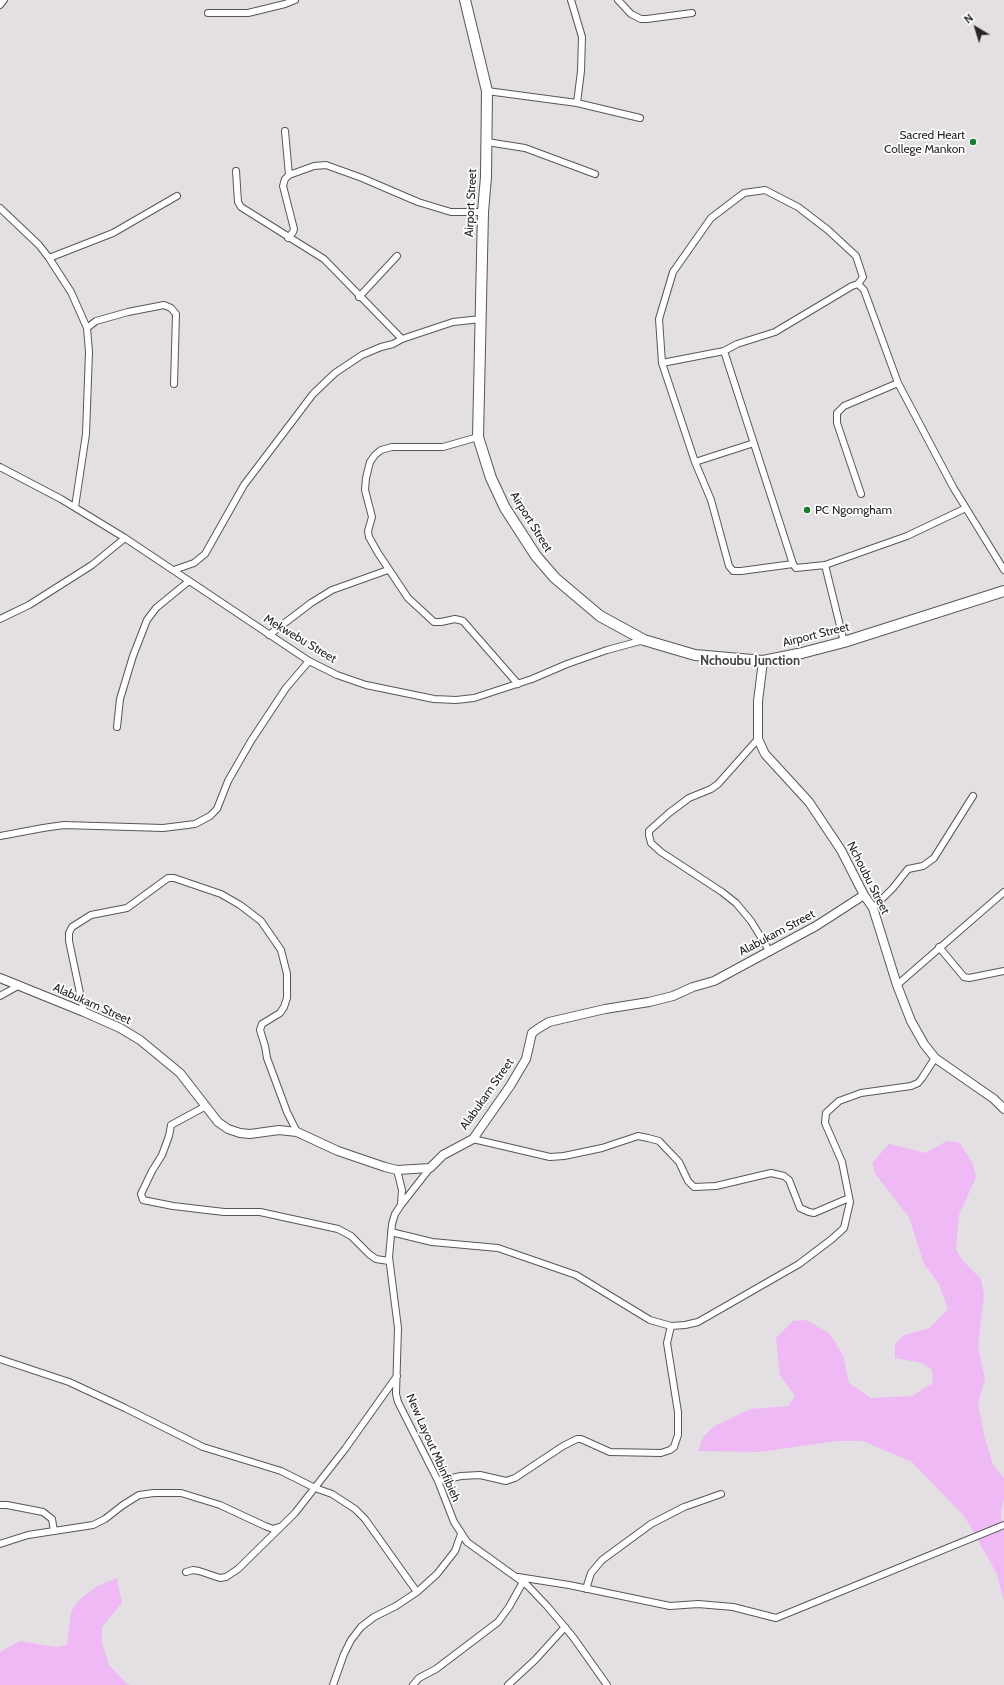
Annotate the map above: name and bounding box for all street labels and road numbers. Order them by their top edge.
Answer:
street label: Airport Street [462,168,480,238]
street label: Airport Street [507,489,555,555]
street label: Mekwebu Street [261,612,339,666]
street label: Airport Street [781,620,851,650]
street label: Nchoubu Street [844,839,892,917]
street label: Alabukam Street [737,907,817,959]
street label: Alabukam Street [51,980,133,1028]
street label: Alabukam Street [457,1055,517,1133]
street label: New Layout Mbinfibieh [403,1392,463,1504]

